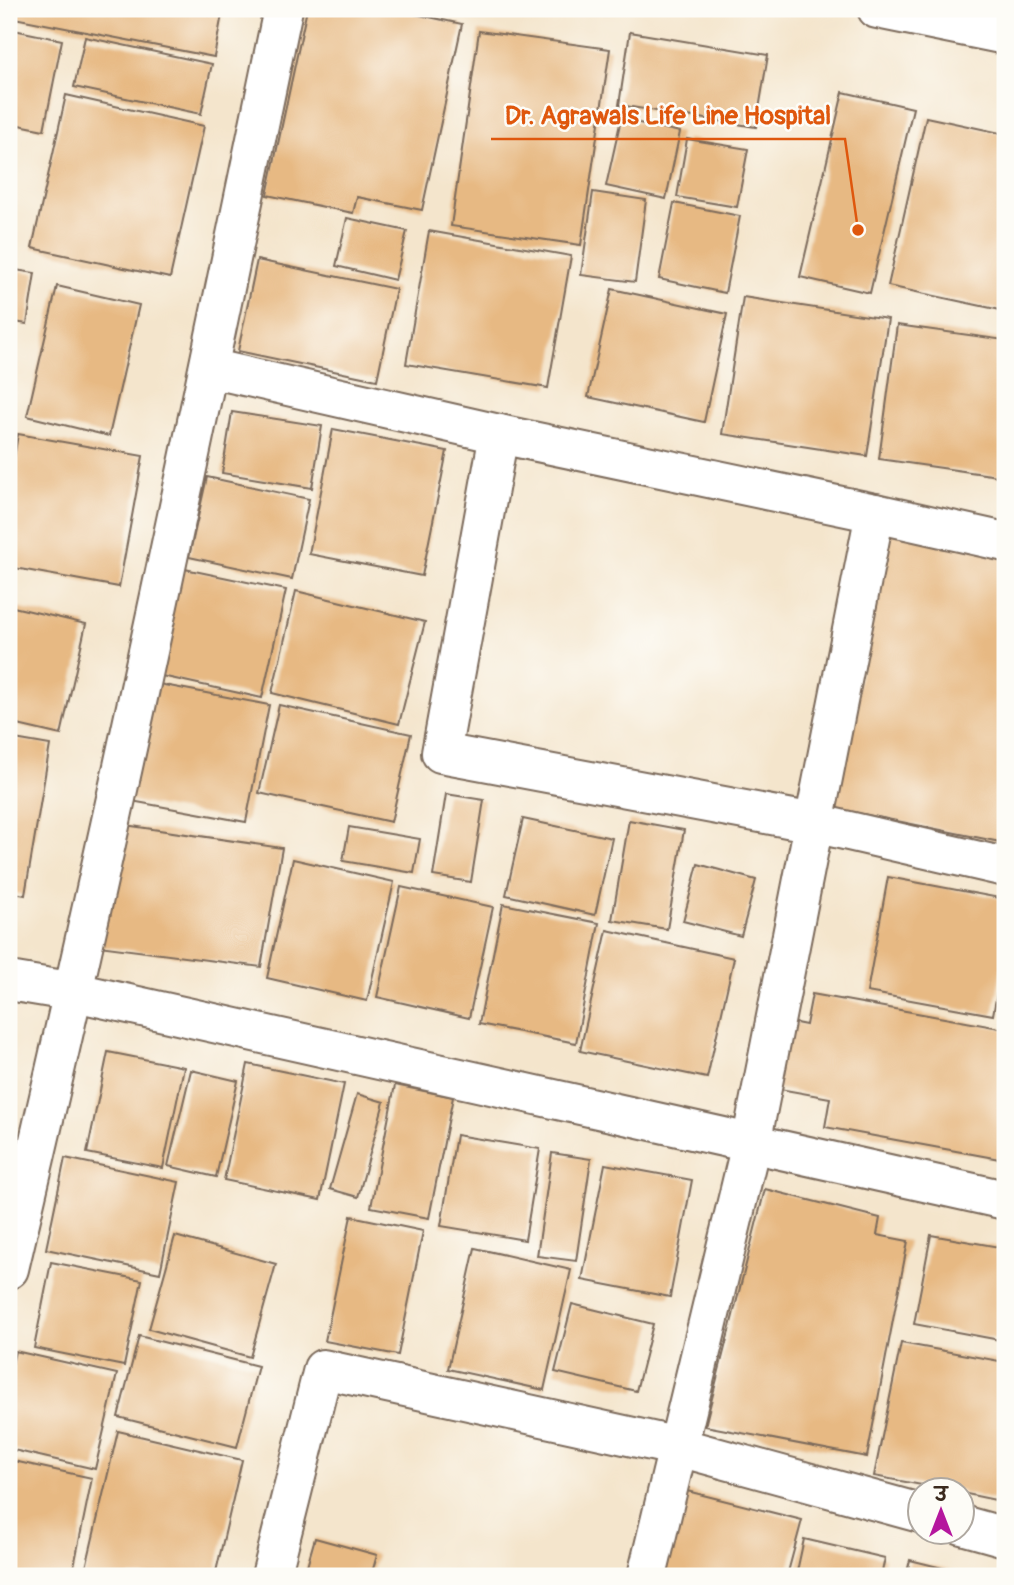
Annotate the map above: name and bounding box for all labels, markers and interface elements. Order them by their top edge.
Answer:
callout: Dr. Agrawals Life Line Hospital [491,92,845,139]
text: Dr. Agrawals Life Line Hospital [505,100,831,132]
north arrow [906,1476,976,1546]
text: उ [933,1483,950,1507]

